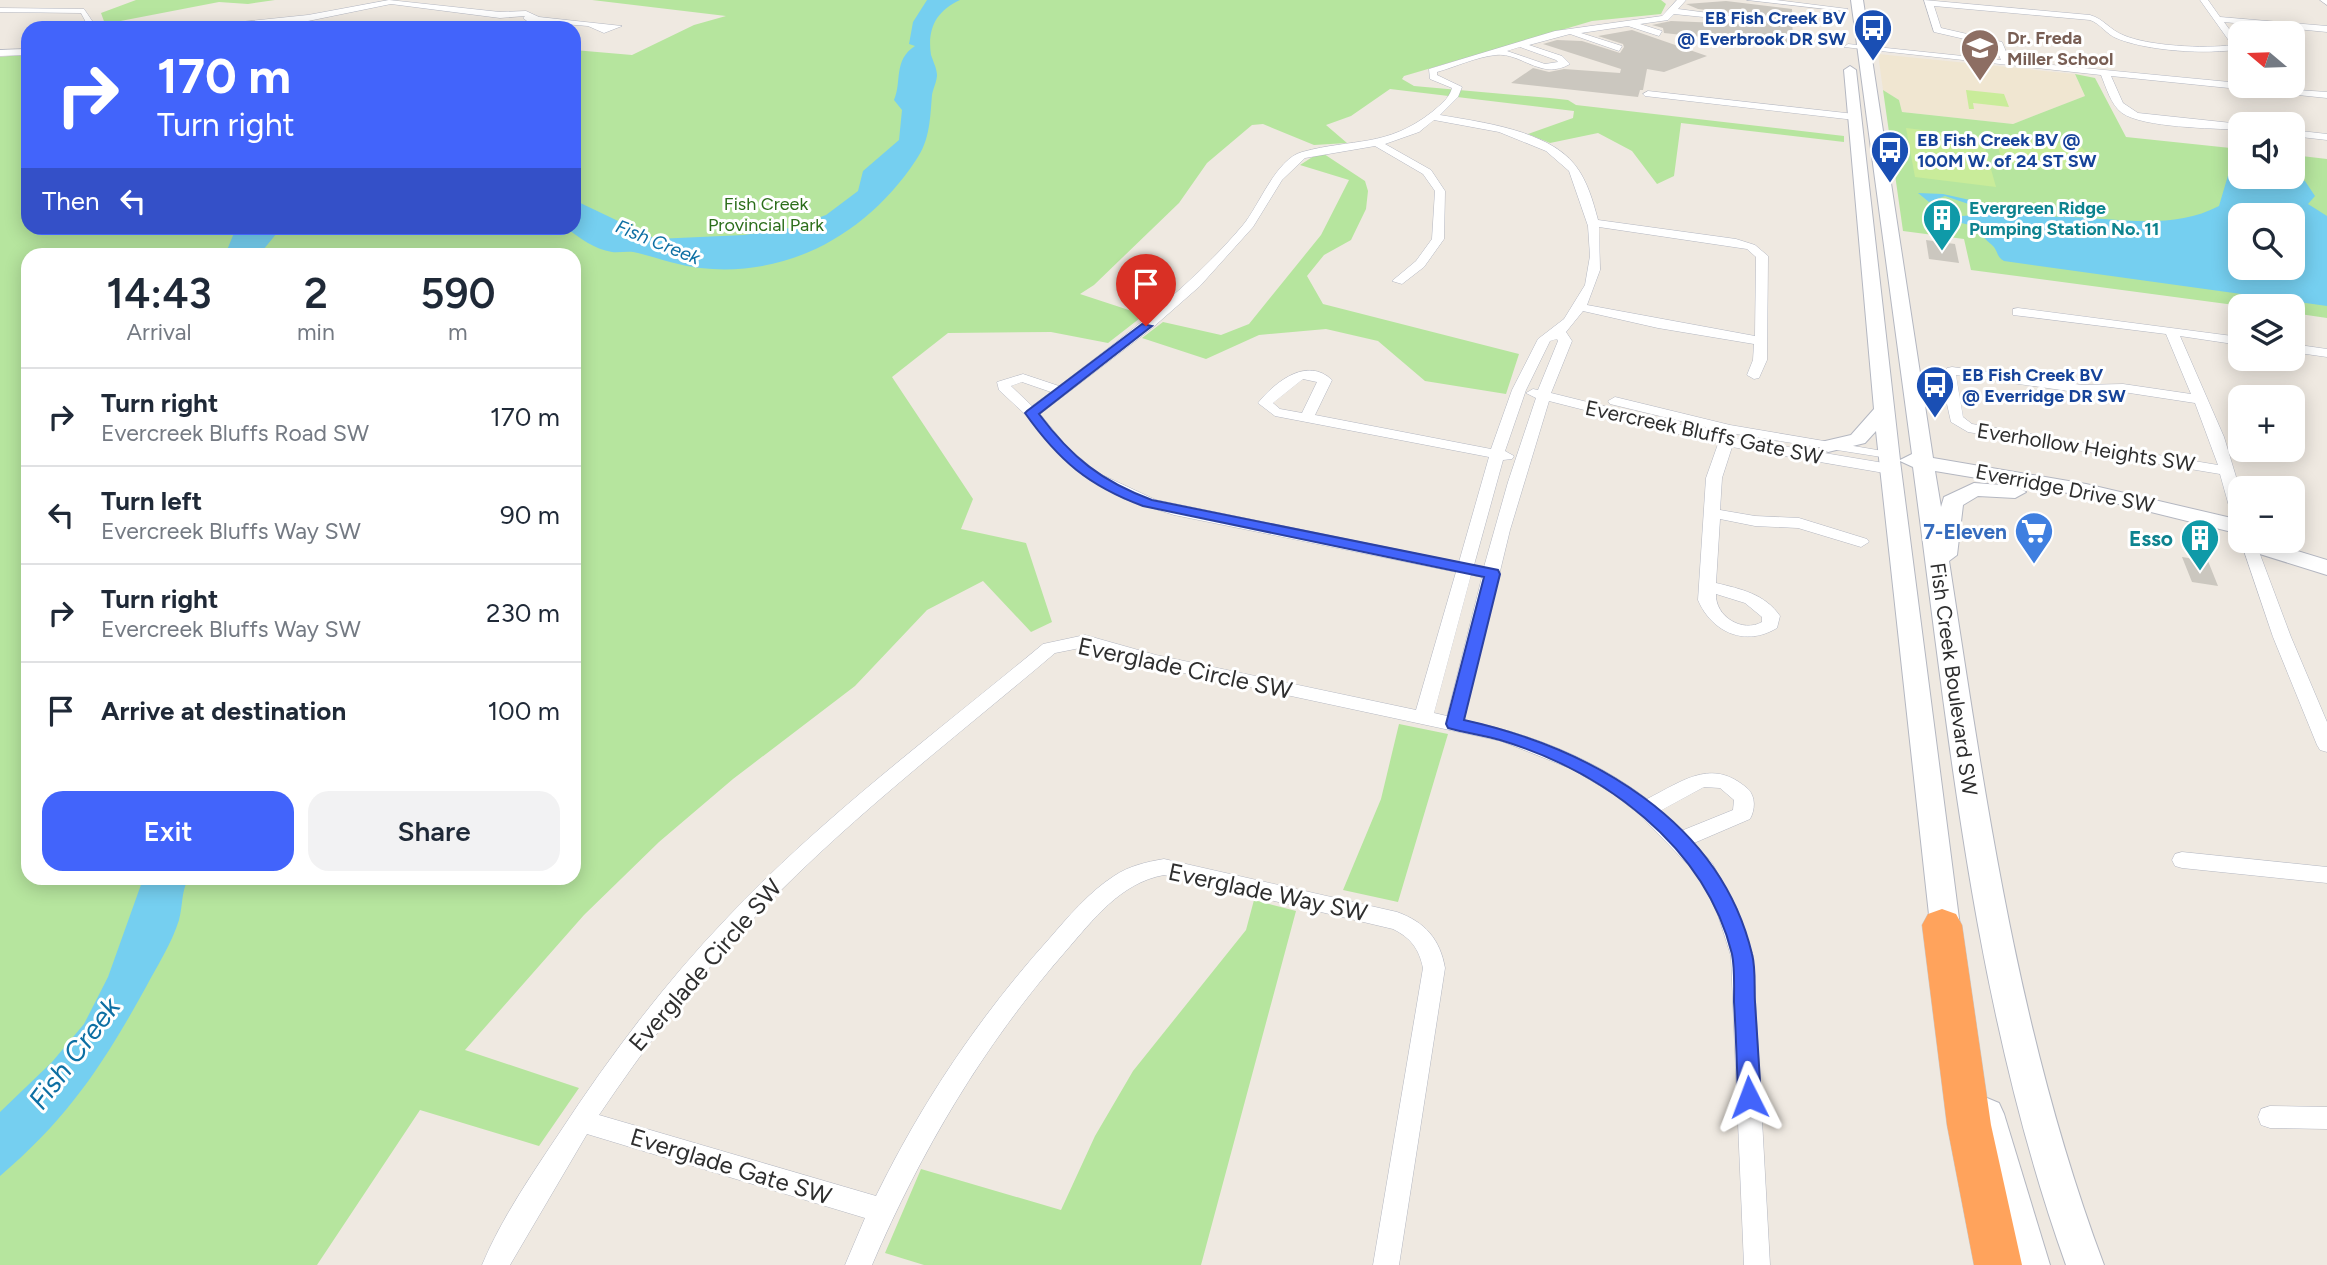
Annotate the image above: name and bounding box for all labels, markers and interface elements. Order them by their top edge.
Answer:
place label: EB Fish Creek BV @ Everbrook DR SW [1677,7,1846,50]
bus stop icon: EB Fish Creek BV @ Everbrook DR SW [1852,7,1894,62]
north arrow [2228,21,2305,98]
map controls [2228,21,2305,553]
school or university icon: Dr. Freda Miller School [1959,27,2001,82]
place label: Dr. Freda Miller School [2007,27,2113,70]
text: 170 m [157,46,291,105]
icon: right [42,49,133,140]
text: Turn right [157,106,295,144]
button: sound [2228,112,2305,189]
bus stop icon: EB Fish Creek BV @ 100M W. of 24 ST SW [1869,129,1911,184]
place label: EB Fish Creek BV @ 100M W. of 24 ST SW [1917,129,2097,172]
icon: left [114,182,152,220]
text: Then [42,185,100,217]
park label: Fish Creek Provincial Park [708,193,824,236]
building icon: Evergreen Ridge Pumping Station No. 11 [1921,197,1963,252]
place label: Evergreen Ridge Pumping Station No. 11 [1969,197,2159,240]
button: search [2228,203,2305,280]
water label: Fish Creek [612,215,704,270]
pin [1116,254,1176,326]
icon: arrive [1127,265,1165,303]
text: 14:43 [106,268,212,319]
text: 2 [304,268,328,319]
text: 590 [420,268,496,319]
button: layers [2228,294,2305,371]
text: Arrival [127,318,191,346]
text: min [297,318,335,346]
text: m [448,318,468,346]
bus stop icon: EB Fish Creek BV @ Everridge DR SW [1914,364,1956,419]
place label: EB Fish Creek BV @ Everridge DR SW [1962,364,2126,407]
button: + [2228,385,2305,462]
text: Turn right [101,387,218,419]
street label: Evercreek Bluffs Gate SW [1583,395,1825,469]
icon: right [42,398,80,436]
text: 170 m [490,401,560,433]
street label: Everhollow Heights SW [1975,417,2197,477]
text: Evercreek Bluffs Road SW [101,419,369,447]
street label: Everridge Drive SW [1973,458,2157,518]
button: − [2228,476,2305,553]
text: Turn left [101,485,202,517]
icon: left [42,496,80,534]
text: 90 m [500,499,560,531]
supermarket icon: 7-Eleven [2013,510,2055,565]
text: Evercreek Bluffs Way SW [101,517,361,545]
building icon: Esso [2179,517,2221,572]
place label: 7-Eleven [1923,519,2007,544]
place label: Esso [2129,526,2173,551]
street label: Fish Creek Boulevard SW [1925,561,1983,797]
text: Turn right [101,583,218,615]
icon: right [42,594,80,632]
text: 230 m [486,597,560,629]
text: Evercreek Bluffs Way SW [101,615,361,643]
street label: Everglade Circle SW [1075,631,1295,705]
icon: arrive [42,692,80,730]
text: Arrive at destination [101,695,346,727]
text: 100 m [487,695,560,727]
button: Exit [42,791,294,871]
button: Share [308,791,560,871]
street label: Everglade Way SW [1166,857,1370,927]
street label: Everglade Circle SW [622,873,788,1057]
water label: Fish Creek [21,989,128,1116]
position arrow [1712,1060,1786,1134]
street label: Everglade Gate SW [627,1122,835,1210]

